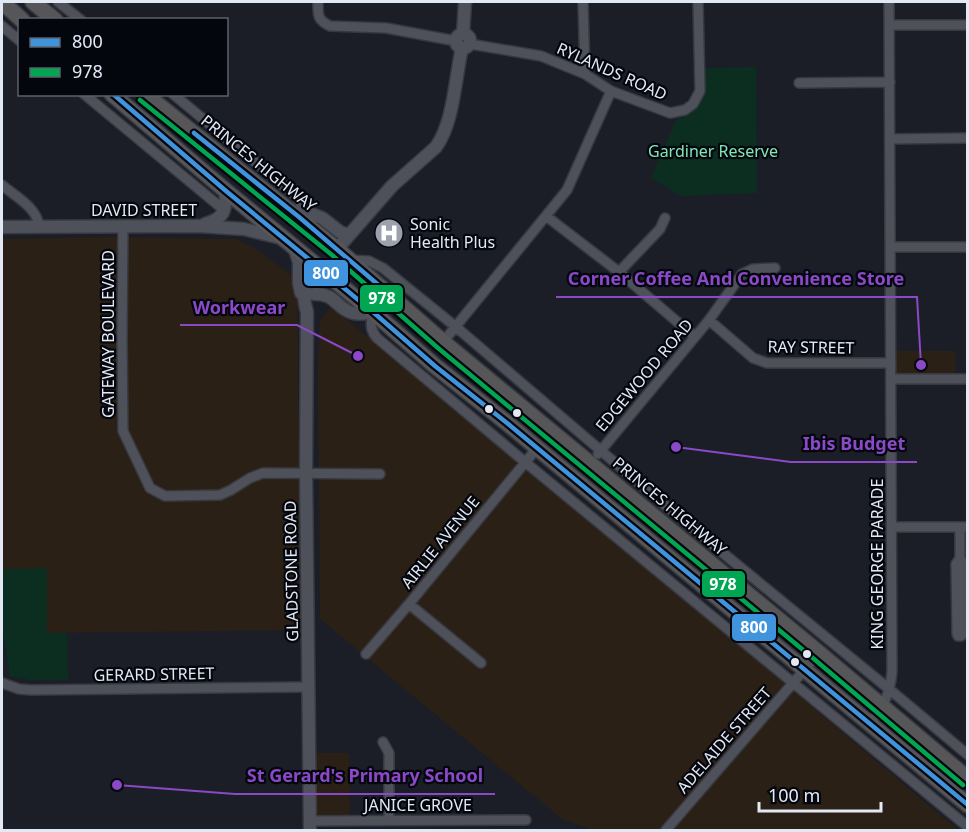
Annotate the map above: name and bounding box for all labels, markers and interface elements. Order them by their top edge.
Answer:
legend [18,18,228,96]
text: 800 [72,29,103,53]
street label: RYLANDS ROAD [553,37,671,105]
text: 978 [72,59,103,83]
street label: PRINCES HIGHWAY [197,110,322,217]
park label: Gardiner Reserve [648,140,778,162]
street label: DAVID STREET [91,199,197,221]
place label: Sonic Health Plus [410,213,495,253]
hospital icon: Sonic Health Plus [373,217,405,249]
street label: GATEWAY BOULEVARD [97,250,119,418]
line badge: 800 [303,259,349,287]
callout: Corner Coffee And Convenience Store [556,261,917,297]
text: 800 [312,262,340,284]
text: Corner Coffee And Convenience Store [568,266,904,290]
line badge: 978 [359,284,404,313]
text: 978 [368,287,396,309]
callout: Workwear [180,289,297,325]
text: Workwear [193,295,285,319]
street label: EDGEWOOD ROAD [590,314,698,436]
street label: RAY STREET [767,335,855,359]
unlabelled marker [483,403,495,415]
unlabelled marker [511,407,523,419]
callout: Ibis Budget [791,426,917,462]
text: Ibis Budget [803,431,905,455]
street label: PRINCES HIGHWAY [608,452,732,561]
street label: KING GEORGE PARADE [866,479,888,649]
street label: AIRLIE AVENUE [396,491,484,593]
street label: GLADSTONE ROAD [279,500,303,642]
line badge: 978 [701,570,746,598]
text: 978 [709,573,737,595]
line badge: 800 [731,613,777,642]
text: 800 [740,616,768,638]
unlabelled marker [801,648,813,660]
unlabelled marker [789,656,801,668]
street label: GERARD STREET [93,662,215,686]
street label: ADELAIDE STREET [672,682,776,798]
callout: St Gerard's Primary School [235,758,495,794]
text: St Gerard's Primary School [247,763,483,787]
scale bar [759,775,880,813]
text: 100 m [768,783,820,807]
street label: JANICE GROVE [362,794,472,816]

